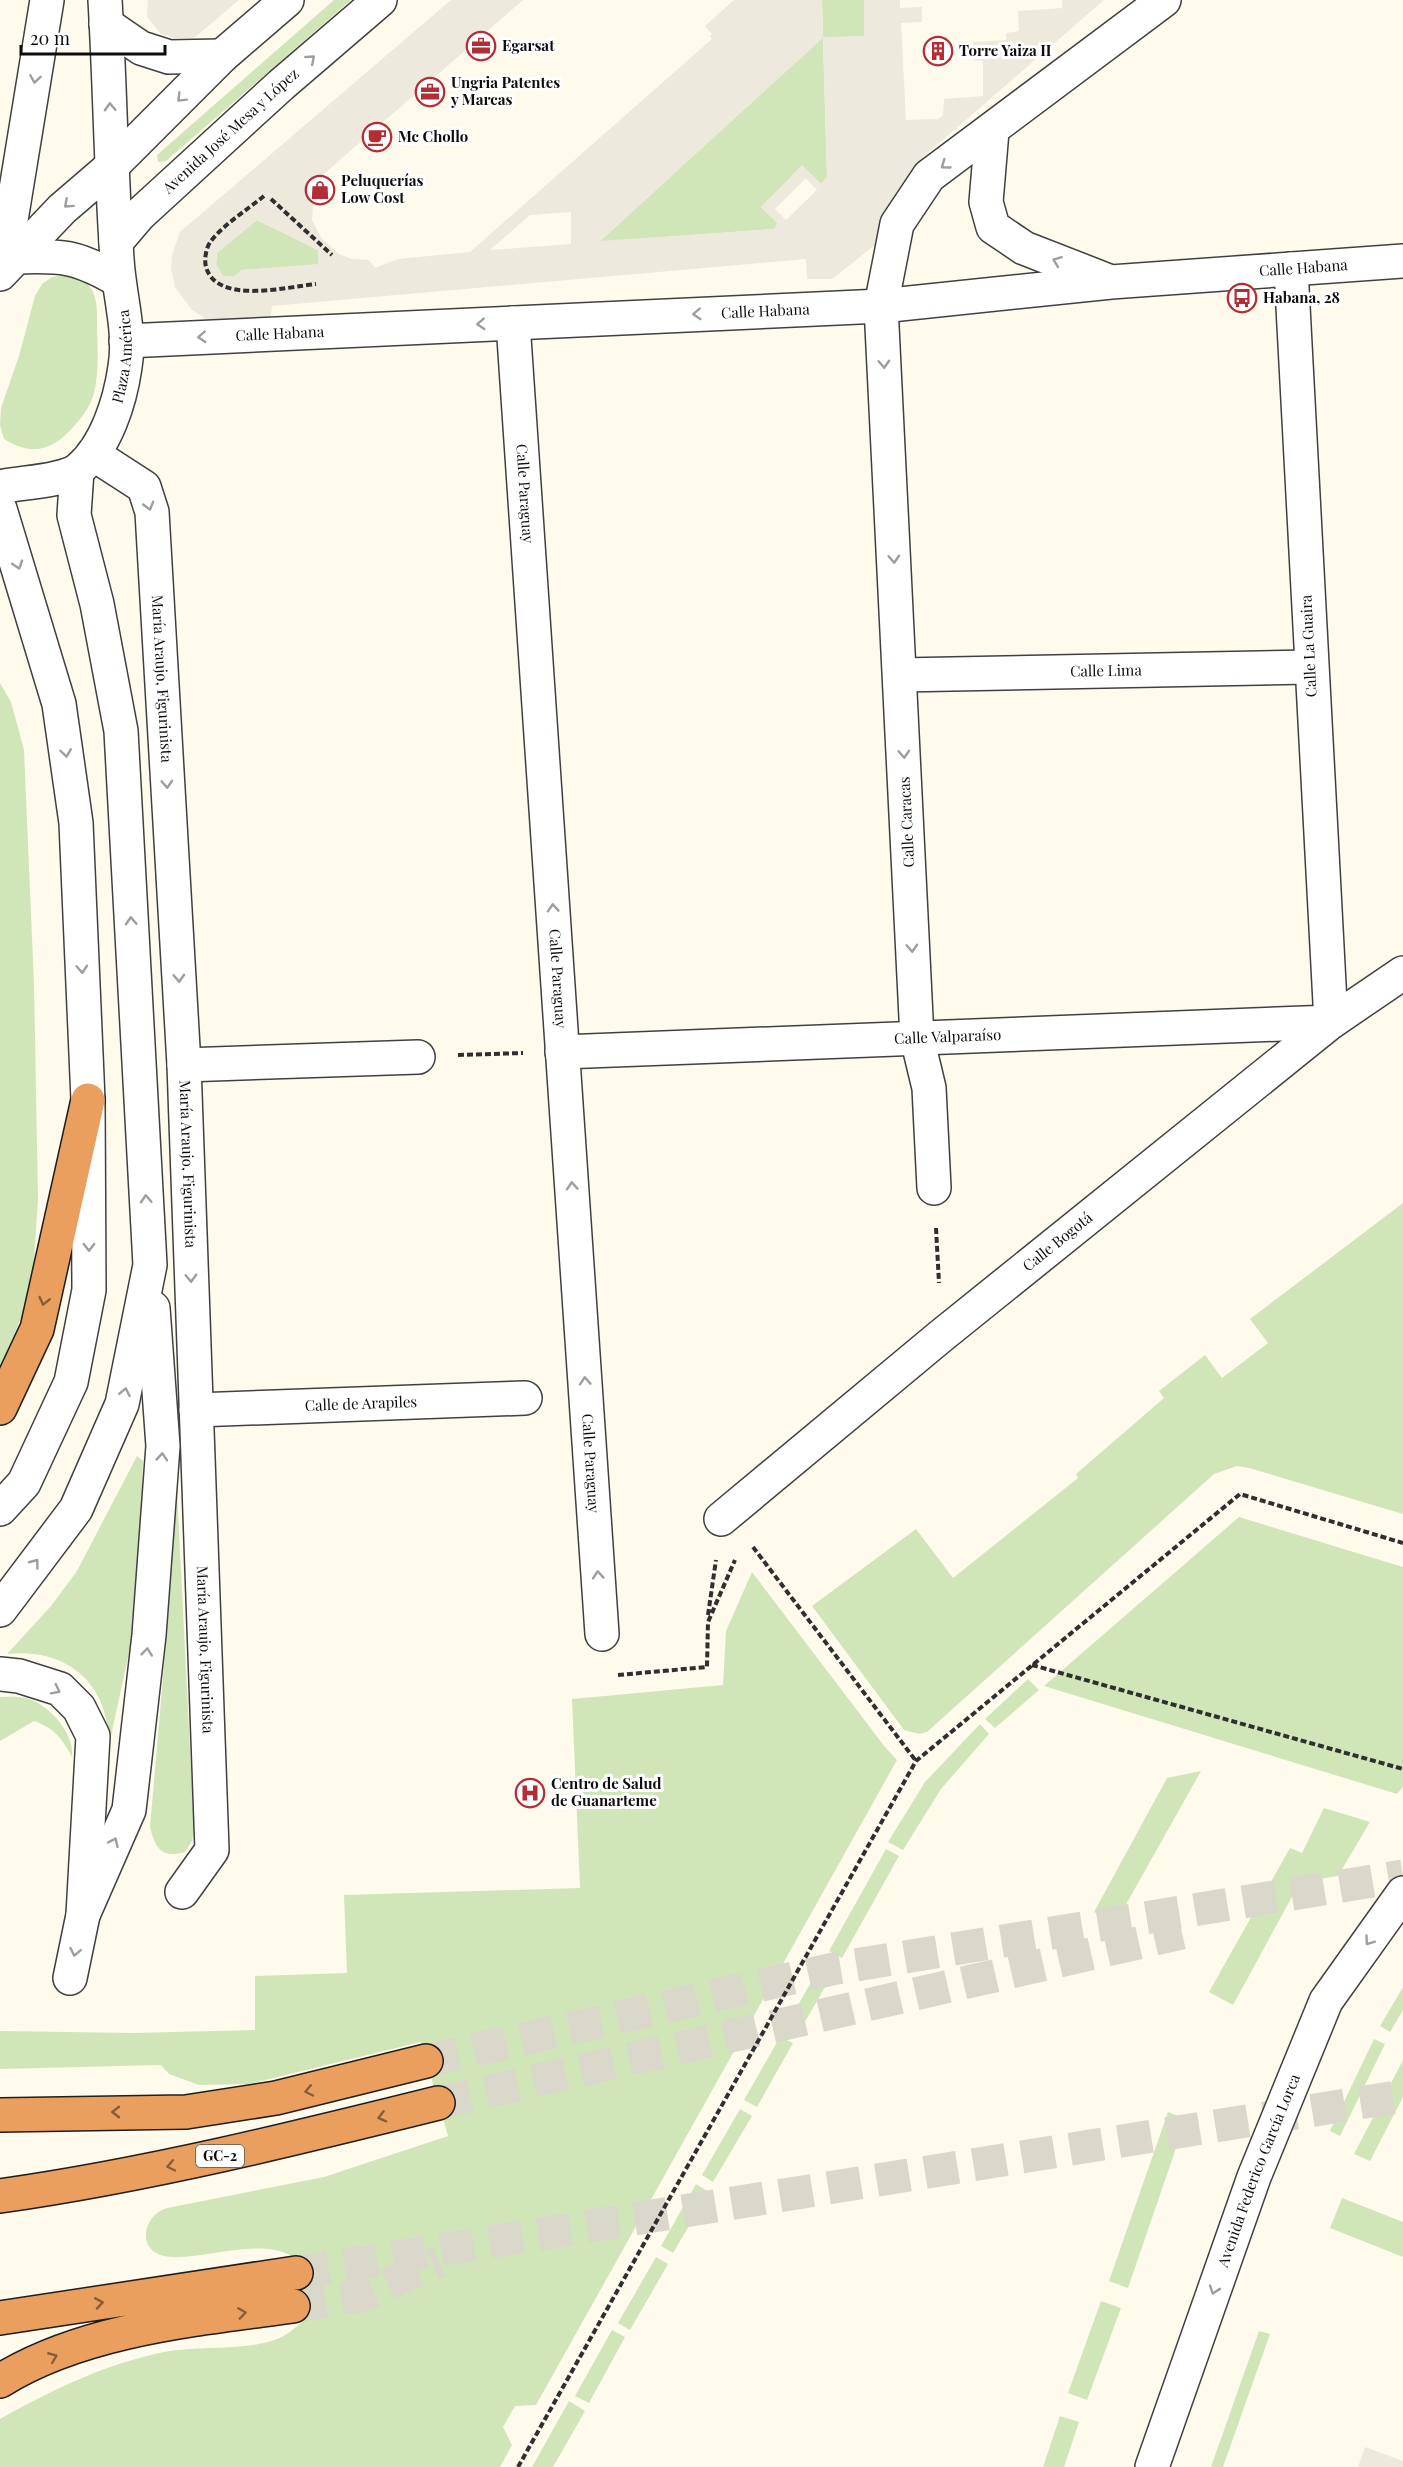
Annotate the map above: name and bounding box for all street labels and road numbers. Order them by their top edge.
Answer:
street label: Avenida José Mesa y López [157,63,303,198]
street label: Calle Habana [1258,254,1349,280]
street label: Calle Habana [720,298,811,322]
street label: Plaza América [107,308,136,405]
street label: Calle Habana [235,321,325,345]
street label: Calle Paraguay [512,443,539,544]
street label: María Araujo, Figurinista [148,594,178,764]
street label: Calle La Guaira [1295,594,1321,698]
street label: Calle Lima [1070,659,1142,681]
street label: Calle Caracas [894,776,918,868]
street label: Calle Paraguay [545,928,572,1029]
street label: Calle Valparaíso [894,1024,1002,1048]
street label: María Araujo, Figurinista [176,1080,202,1249]
street label: Calle Bogotá [1018,1207,1096,1275]
street label: Calle de Arapiles [304,1391,417,1415]
street label: Calle Paraguay [578,1413,605,1514]
street label: María Araujo, Figurinista [193,1565,219,1734]
street label: Avenida Federico García Lorca [1212,2070,1304,2271]
road number: GC-2 [196,2145,244,2167]

